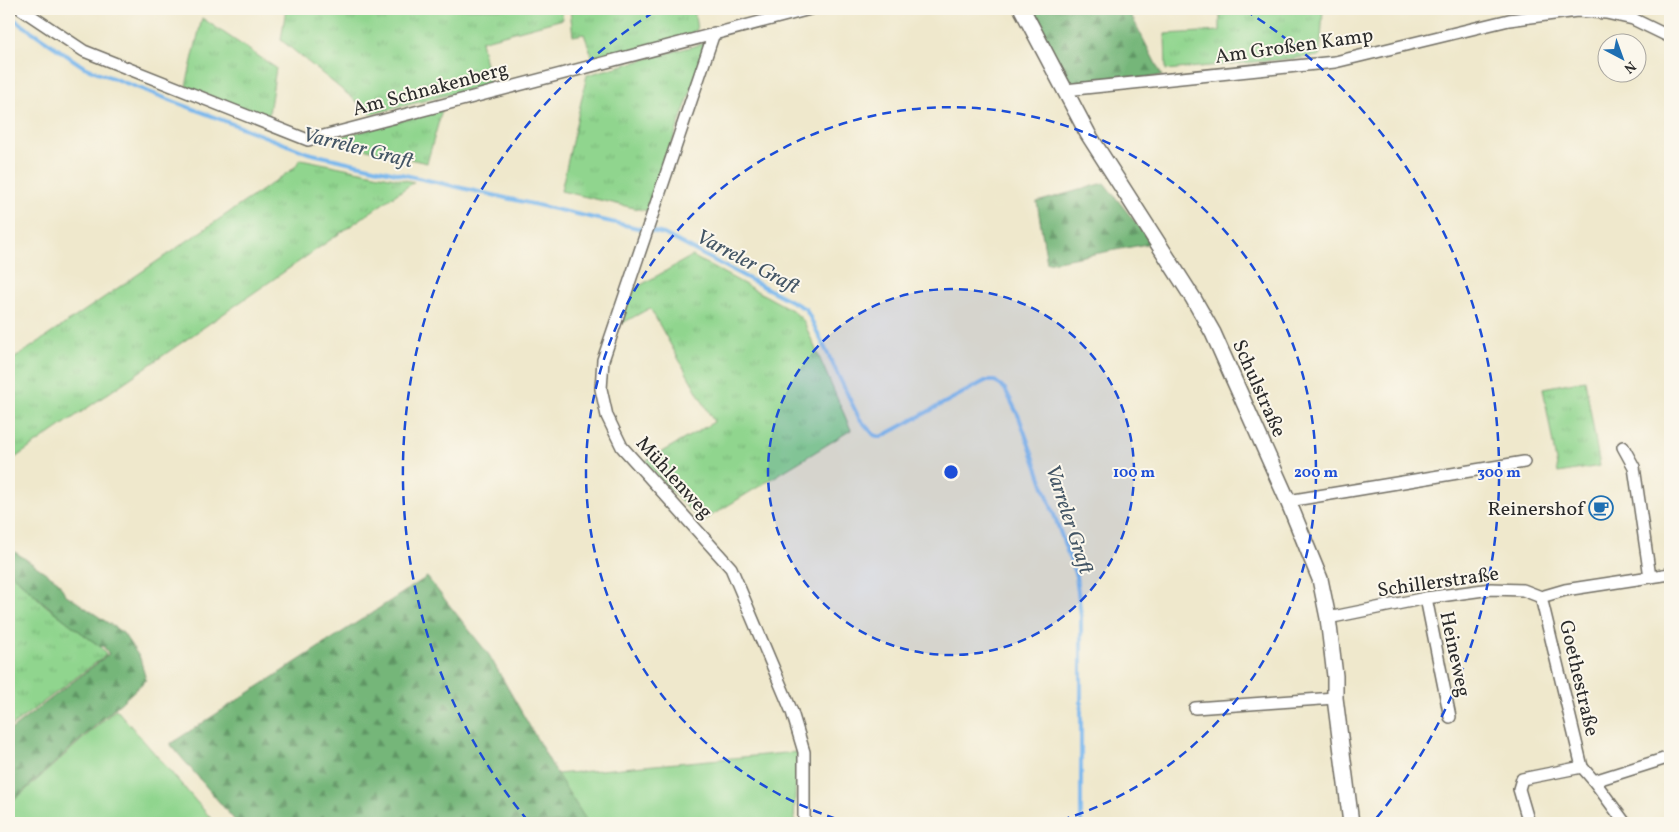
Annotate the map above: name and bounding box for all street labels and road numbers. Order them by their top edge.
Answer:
street label: Am Großen Kamp [1213,22,1375,72]
street label: Am Schnakenberg [350,56,511,124]
street label: Schulstraße [1224,336,1292,442]
street label: Mühlenweg [629,431,718,526]
street label: Schillerstraße [1376,561,1501,605]
street label: Heineweg [1431,609,1477,700]
street label: Goethestraße [1551,618,1605,739]

